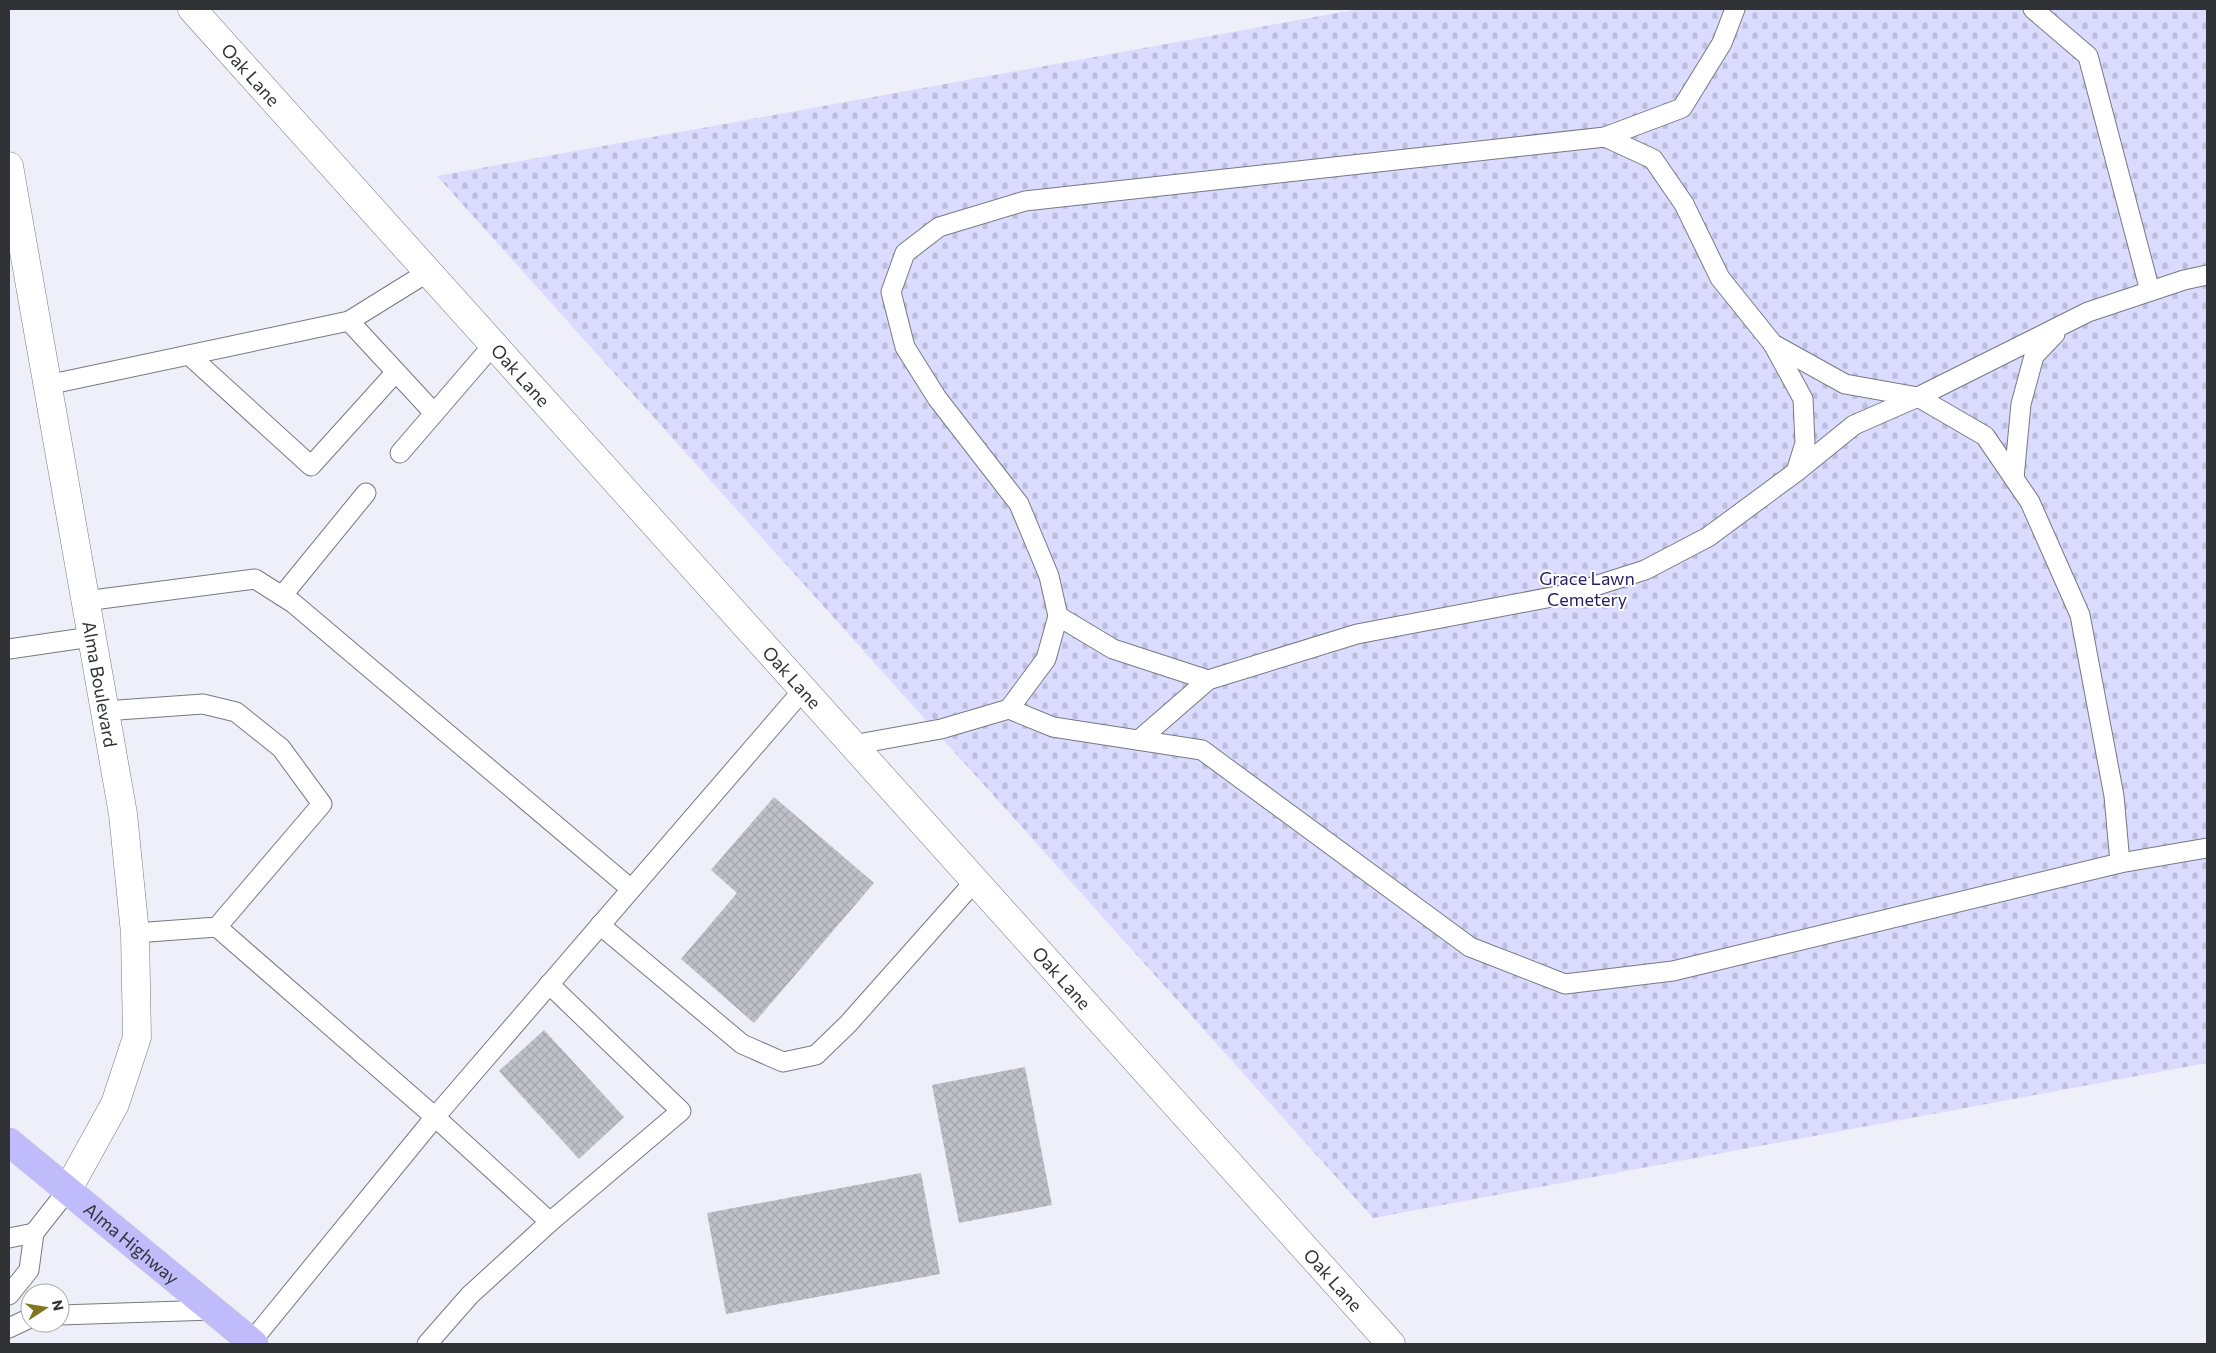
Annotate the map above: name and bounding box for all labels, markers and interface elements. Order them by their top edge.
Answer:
street label: Oak Lane [217,39,285,110]
street label: Oak Lane [487,339,555,411]
park label: Grace Lawn Cemetery [1539,567,1635,610]
street label: Alma Boulevard [78,619,122,749]
street label: Oak Lane [758,641,826,713]
street label: Oak Lane [1028,942,1096,1014]
street label: Alma Highway [80,1198,184,1289]
street label: Oak Lane [1299,1244,1367,1316]
north arrow [20,1283,70,1333]
text: N [49,1298,68,1312]

